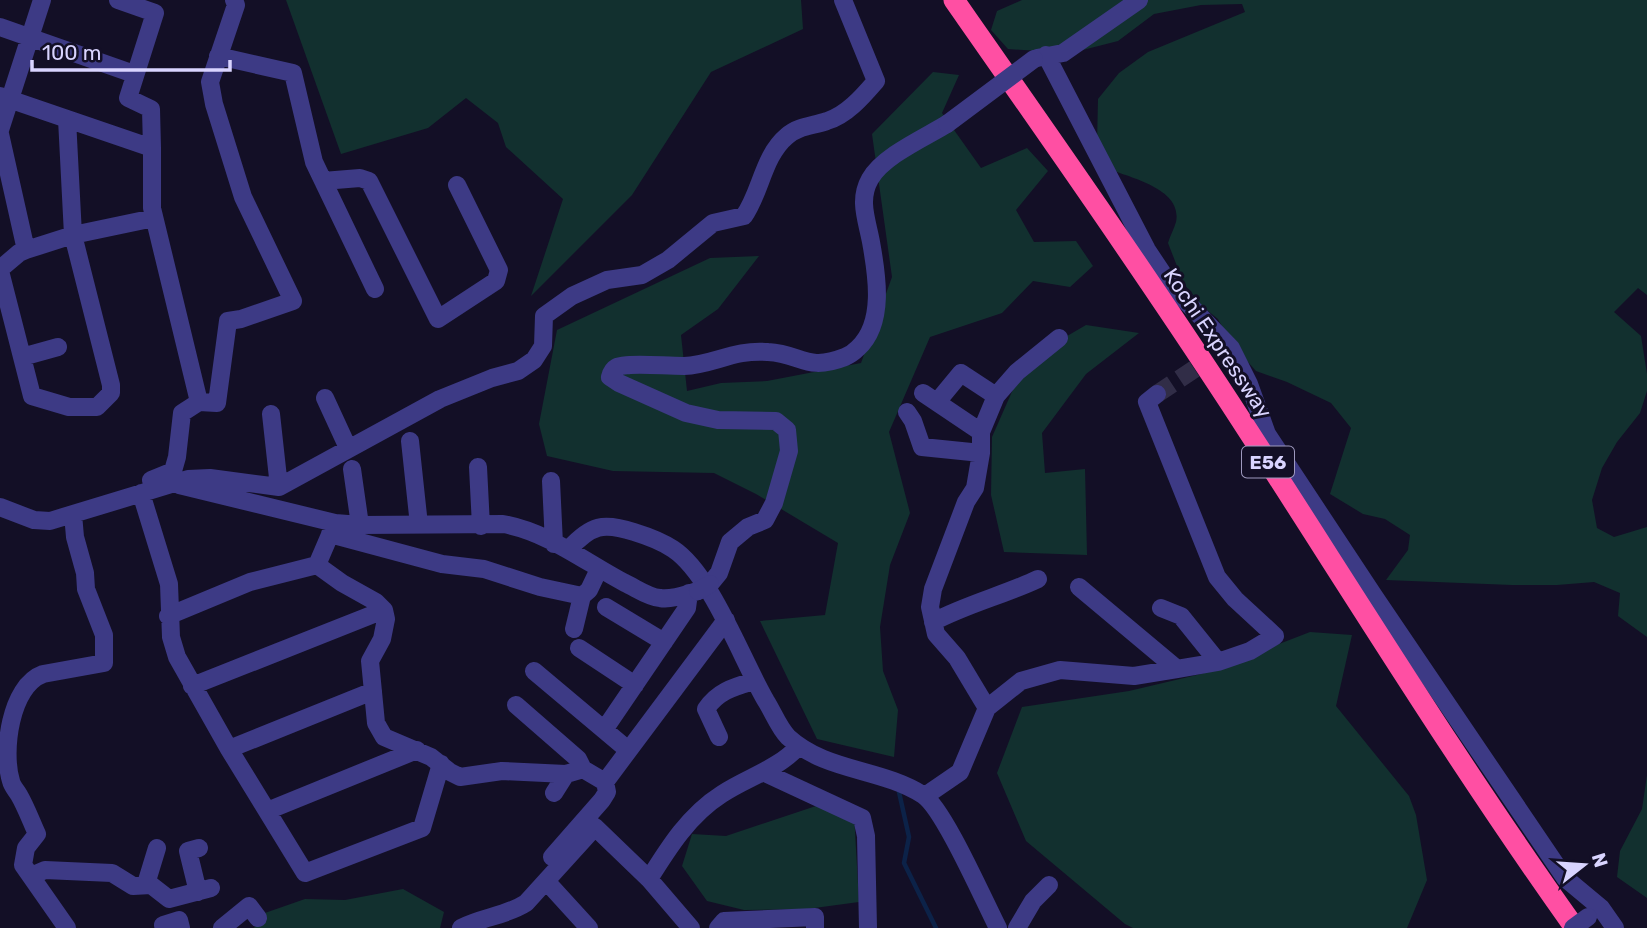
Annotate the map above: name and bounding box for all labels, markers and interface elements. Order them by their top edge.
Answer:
scale bar [32,28,229,72]
text: 100 m [42,40,101,65]
street label: Kochi Expressway [1159,263,1278,423]
road number: E56 [1242,446,1294,477]
north arrow [1549,830,1619,900]
text: N [1587,850,1613,870]

